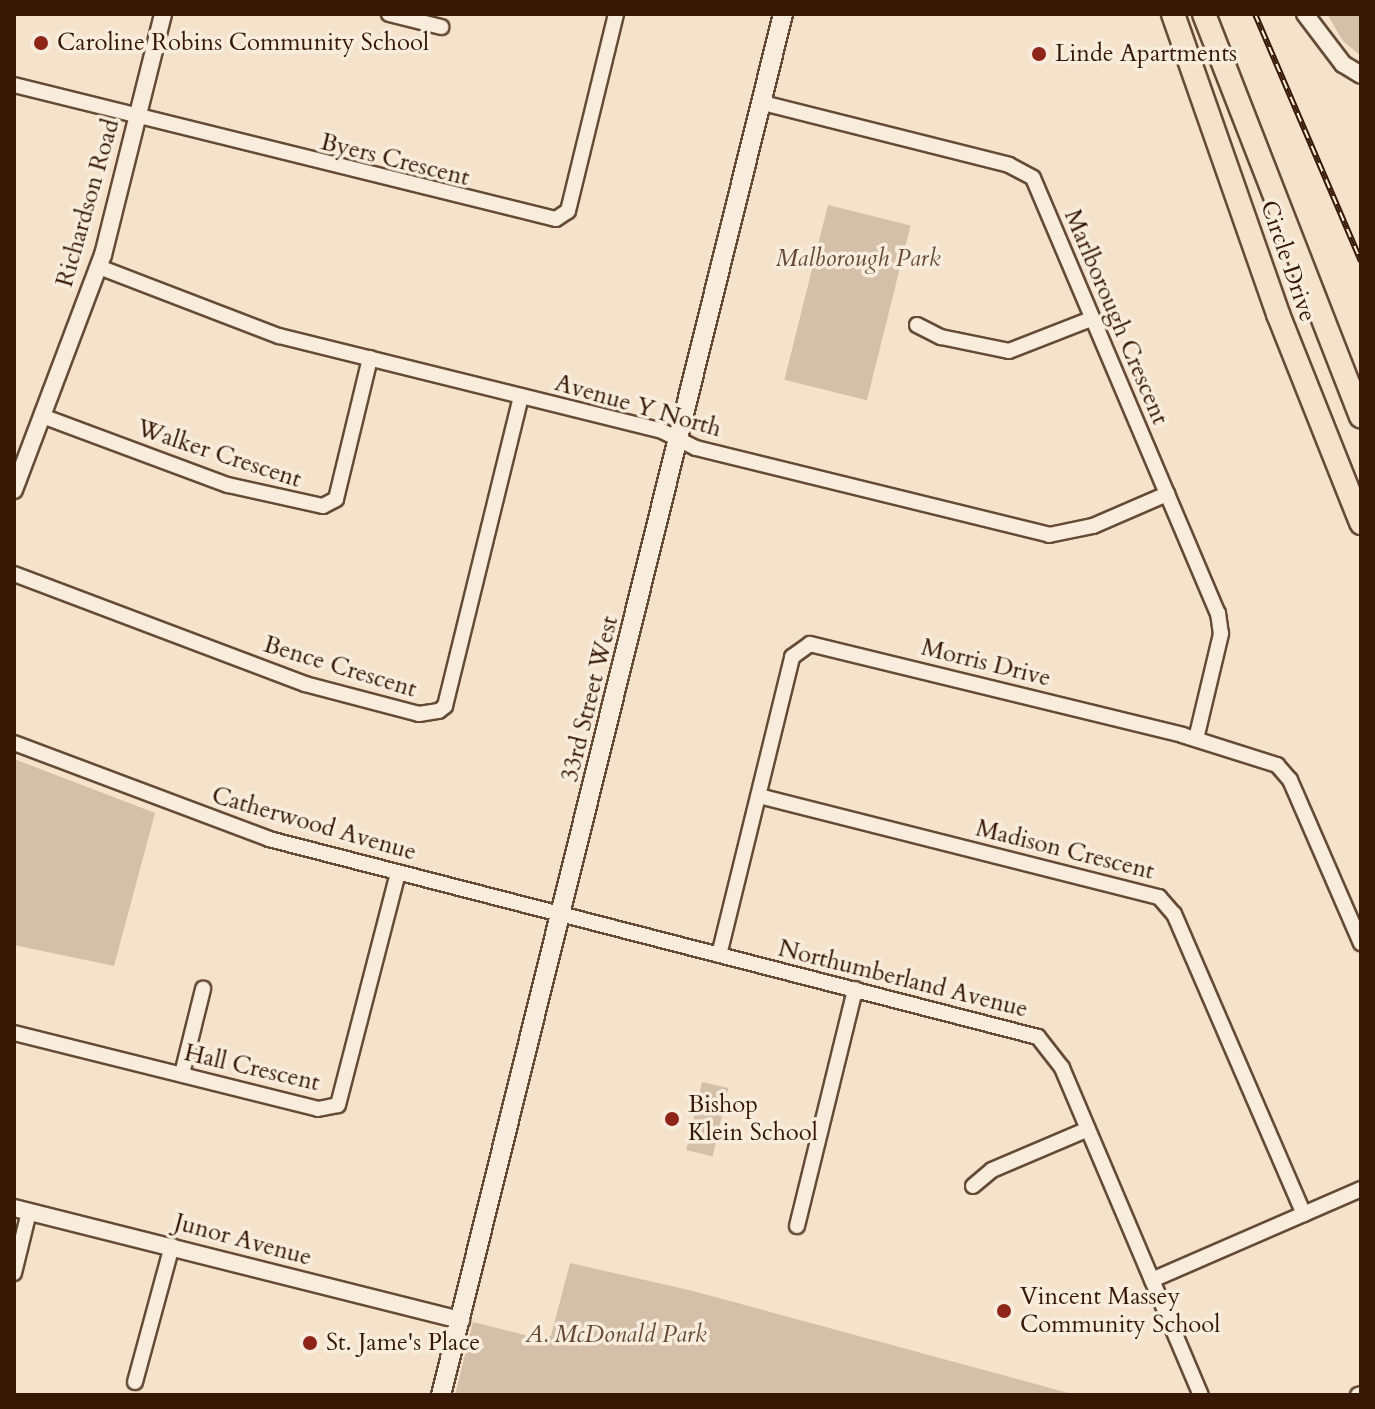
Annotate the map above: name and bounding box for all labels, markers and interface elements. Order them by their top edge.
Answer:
place label: Caroline Robins Community School [57,29,429,57]
marker: Caroline Robins Community School [32,34,50,52]
place label: Linde Apartments [1055,40,1237,68]
marker: Linde Apartments [1030,45,1048,63]
street label: Richardson Road [50,116,126,290]
street label: Byers Crescent [318,128,472,192]
street label: Circle Drive [1254,197,1322,325]
street label: Marlborough Crescent [1058,205,1174,429]
park label: Malborough Park [775,245,941,273]
street label: Avenue Y North [552,369,724,443]
street label: Walker Crescent [133,414,305,494]
street label: 33rd Street West [555,613,625,785]
street label: Bence Crescent [260,630,420,704]
street label: Morris Drive [918,633,1054,693]
street label: Catherwood Avenue [208,781,420,867]
street label: Madison Crescent [973,814,1157,886]
street label: Northumberland Avenue [775,934,1031,1024]
street label: Hall Crescent [181,1038,323,1098]
place label: Bishop Klein School [688,1091,818,1147]
marker: Bishop Klein School [663,1110,681,1128]
street label: Junor Avenue [171,1208,315,1272]
place label: Vincent Massey Community School [1020,1283,1220,1339]
marker: Vincent Massey Community School [995,1302,1013,1320]
park label: A. McDonald Park [525,1321,707,1349]
place label: St. Jame's Place [326,1329,480,1357]
marker: St. Jame's Place [301,1334,319,1352]

